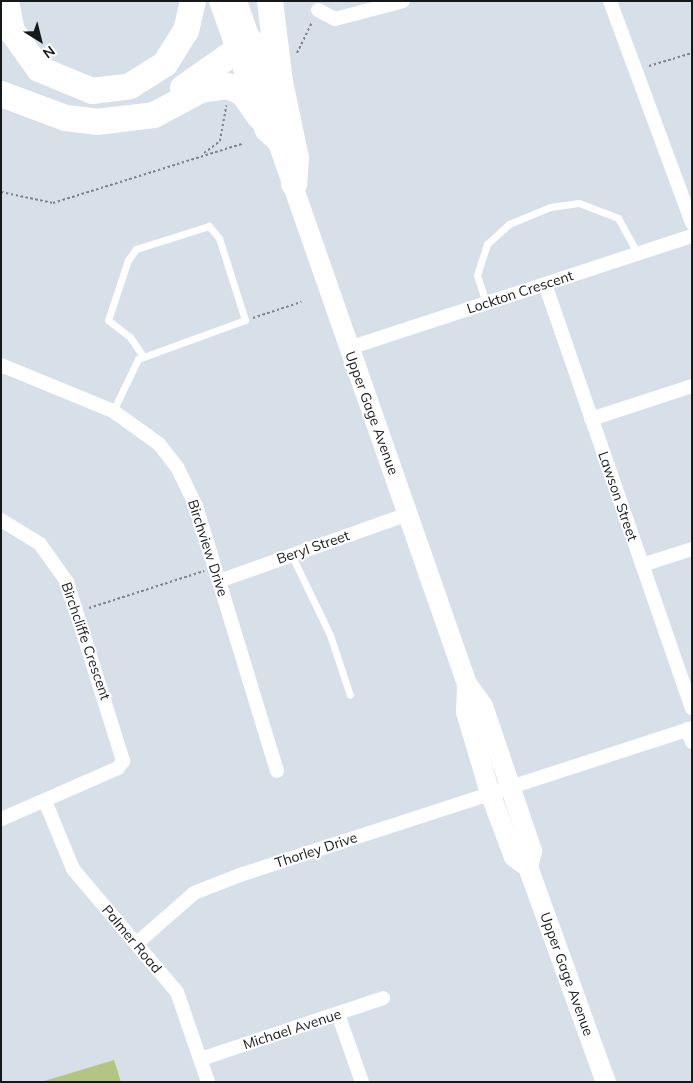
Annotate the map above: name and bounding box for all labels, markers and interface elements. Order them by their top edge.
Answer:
north arrow [15,15,65,65]
text: N [39,42,58,63]
street label: Lockton Crescent [465,267,575,317]
street label: Upper Gage Avenue [342,349,402,477]
street label: Lawson Street [595,449,641,543]
street label: Birchview Drive [184,497,232,599]
street label: Beryl Street [274,527,352,567]
street label: Birchcliffe Crescent [58,580,114,702]
street label: Thorley Drive [273,829,359,871]
street label: Palmer Road [99,902,165,976]
street label: Upper Gage Avenue [537,910,597,1038]
street label: Michael Avenue [241,1005,343,1053]

